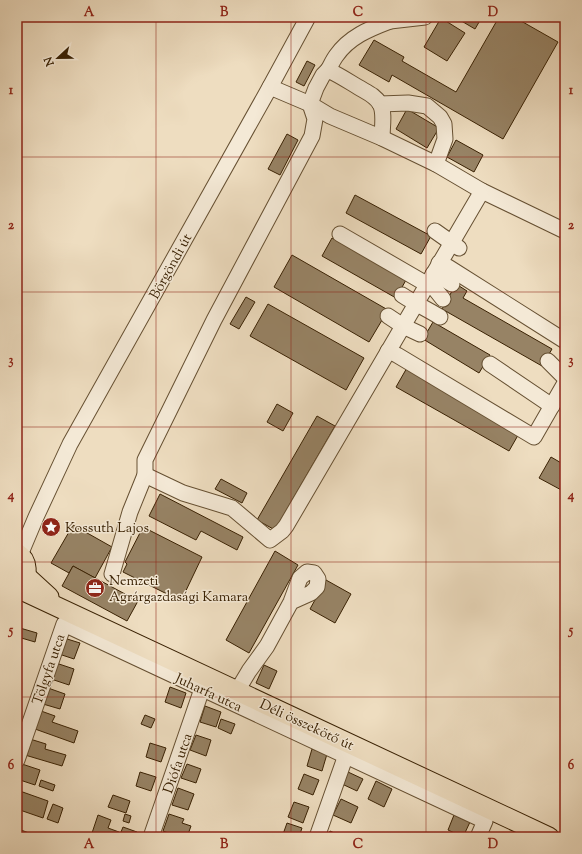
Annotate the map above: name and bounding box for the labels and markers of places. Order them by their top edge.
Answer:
place icon: Kossuth Lajos [40,516,62,538]
place label: Kossuth Lajos [65,519,149,539]
place label: Nemzeti Agrárgazdasági Kamara [109,572,249,608]
office icon: Nemzeti Agrárgazdasági Kamara [84,577,106,599]

